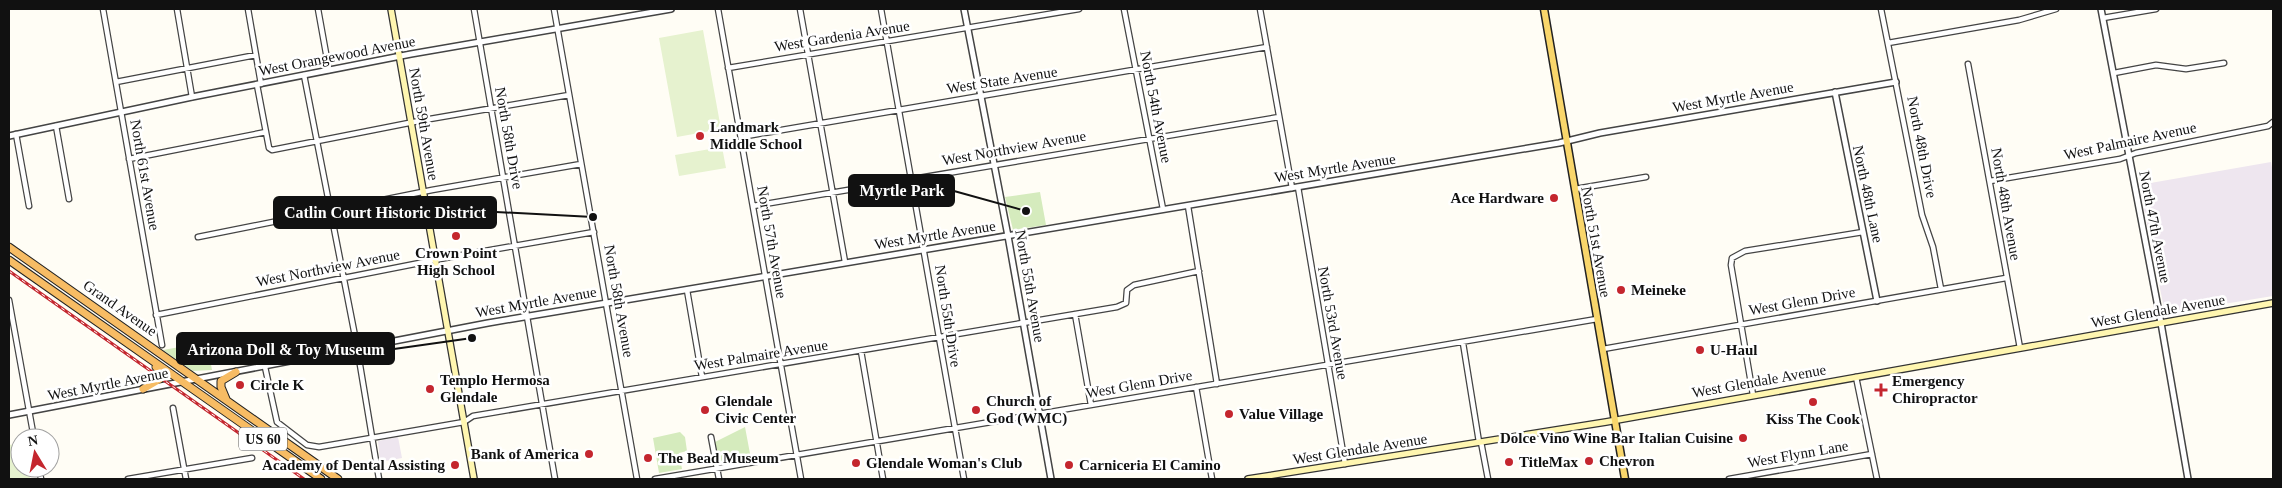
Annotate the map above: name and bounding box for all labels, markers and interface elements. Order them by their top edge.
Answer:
street label: West Gardenia Avenue [773,17,911,55]
street label: West Orangewood Avenue [257,33,417,79]
street label: North 54th Avenue [1137,50,1175,165]
street label: West State Avenue [946,63,1059,97]
street label: North 59th Avenue [406,67,442,182]
street label: West Myrtle Avenue [1671,78,1795,116]
street label: North 58th Drive [492,86,526,191]
street label: North 48th Drive [1904,95,1940,200]
street label: North 61st Avenue [127,118,163,232]
place label: Landmark Middle School [710,119,802,152]
street label: West Palmaire Avenue [2062,119,2198,163]
street label: West Northview Avenue [941,127,1088,169]
marker: Landmark Middle School [694,130,706,142]
street label: North 48th Lane [1850,144,1886,244]
street label: North 48th Avenue [1988,147,2024,262]
street label: West Myrtle Avenue [1273,150,1397,185]
street label: North 47th Avenue [2136,170,2174,285]
callout: Myrtle Park [849,175,954,206]
text: Myrtle Park [860,182,945,200]
street label: North 57th Avenue [754,185,790,300]
street label: North 51st Avenue [1578,185,1614,299]
place label: Ace Hardware [1451,190,1544,206]
marker: Ace Hardware [1548,192,1560,204]
callout: Catlin Court Historic District [274,197,496,228]
text: Catlin Court Historic District [284,204,487,221]
street label: West Myrtle Avenue [873,217,997,252]
street label: North 55th Avenue [1012,229,1048,344]
marker: Crown Point High School [450,230,462,242]
street label: North 58th Avenue [601,244,637,359]
place label: Crown Point High School [415,245,497,278]
street label: West Northview Avenue [255,246,402,290]
street label: North 55th Drive [932,264,964,369]
street label: North 53rd Avenue [1315,265,1351,381]
street label: Grand Avenue [80,277,160,339]
place label: Meineke [1631,282,1686,298]
street label: West Myrtle Avenue [474,283,598,321]
marker: Meineke [1615,284,1627,296]
street label: West Glenn Drive [1747,284,1857,318]
street label: West Glendale Avenue [2090,291,2227,331]
callout: Arizona Doll & Toy Museum [177,333,394,364]
street label: West Palmaire Avenue [693,336,829,373]
text: Arizona Doll & Toy Museum [187,341,385,359]
place label: U-Haul [1710,342,1758,358]
marker: U-Haul [1694,344,1706,356]
street label: West Glendale Avenue [1691,361,1828,401]
street label: West Myrtle Avenue [46,364,170,404]
street label: West Glenn Drive [1084,367,1194,401]
place label: Templo Hermosa Glendale [440,372,550,405]
place label: Emergency Chiropractor [1892,373,1978,406]
place label: Circle K [250,377,305,393]
marker: Circle K [234,379,246,391]
marker: Templo Hermosa Glendale [424,383,436,395]
marker: Emergency Chiropractor [1874,383,1888,397]
place label: Glendale Civic Center [715,393,797,426]
place label: Church of God (WMC) [986,393,1067,427]
marker: Kiss The Cook [1807,396,1819,408]
marker: Glendale Civic Center [699,404,711,416]
marker: Church of God (WMC) [970,404,982,416]
place label: Value Village [1239,406,1323,422]
marker: Value Village [1223,408,1235,420]
place label: Kiss The Cook [1766,411,1861,427]
north arrow [10,428,60,478]
road number: US 60 [239,428,287,450]
street label: West Glendale Avenue [1292,430,1429,468]
place label: Dolce Vino Wine Bar Italian Cuisine [1500,430,1733,446]
text: N [27,432,39,449]
marker: Dolce Vino Wine Bar Italian Cuisine [1737,432,1749,444]
street label: West Flynn Lane [1746,437,1850,471]
place label: Bank of America [471,446,579,462]
marker: Bank of America [583,448,595,460]
place label: The Bead Museum [658,450,779,466]
marker: The Bead Museum [642,452,654,464]
place label: Chevron [1599,453,1655,469]
place label: TitleMax [1519,454,1578,470]
place label: Glendale Woman's Club [866,455,1022,471]
marker: Chevron [1583,455,1595,467]
marker: TitleMax [1503,456,1515,468]
place label: Academy of Dental Assisting [262,457,445,473]
marker: Glendale Woman's Club [850,457,862,469]
place label: Carniceria El Camino [1079,457,1221,473]
marker: Academy of Dental Assisting [449,459,461,471]
marker: Carniceria El Camino [1063,459,1075,471]

